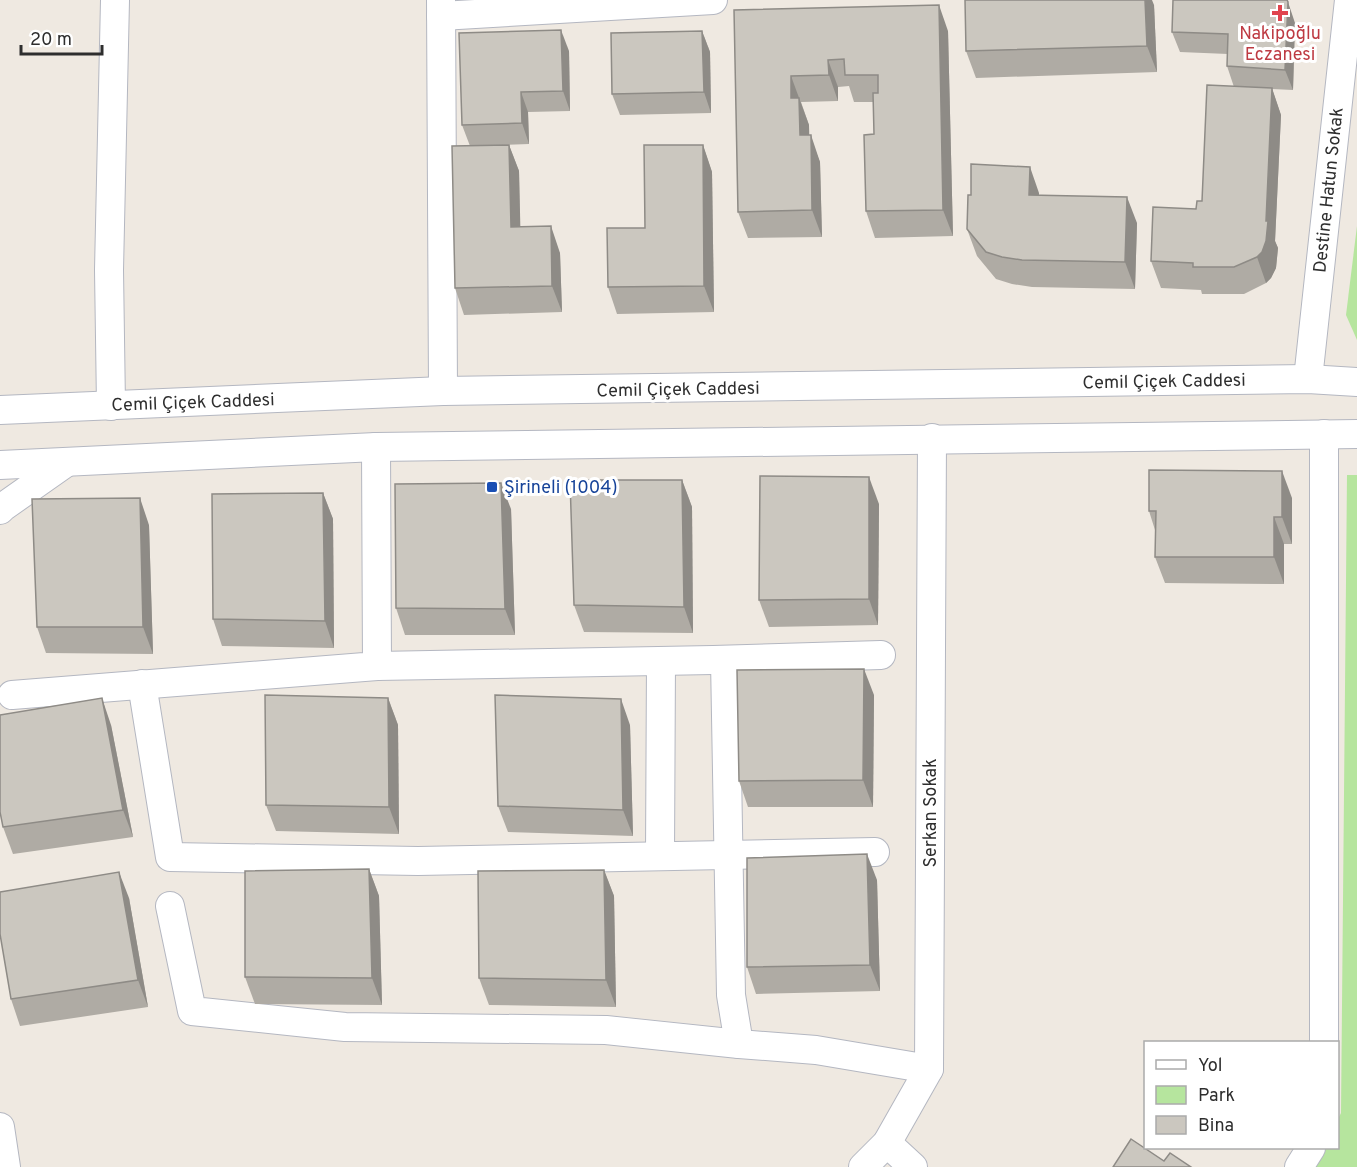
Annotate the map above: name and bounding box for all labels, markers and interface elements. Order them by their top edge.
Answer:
marker: Nakipoğlu Eczanesi [1273,6,1287,20]
scale bar [21,18,102,56]
place label: Nakipoğlu Eczanesi [1239,23,1321,67]
text: 20 m [30,29,72,52]
street label: Destine Hatun Sokak [1309,106,1350,274]
street label: Cemil Çiçek Caddesi [1082,370,1246,395]
street label: Cemil Çiçek Caddesi [596,378,760,403]
street label: Cemil Çiçek Caddesi [111,389,275,418]
place label: Şirineli (1004) [504,477,618,500]
marker: Şirineli (1004) [485,480,499,494]
street label: Serkan Sokak [920,758,943,868]
legend [1144,1041,1339,1149]
text: Yol [1198,1055,1223,1078]
text: Park [1198,1085,1235,1108]
text: Bina [1198,1115,1234,1138]

